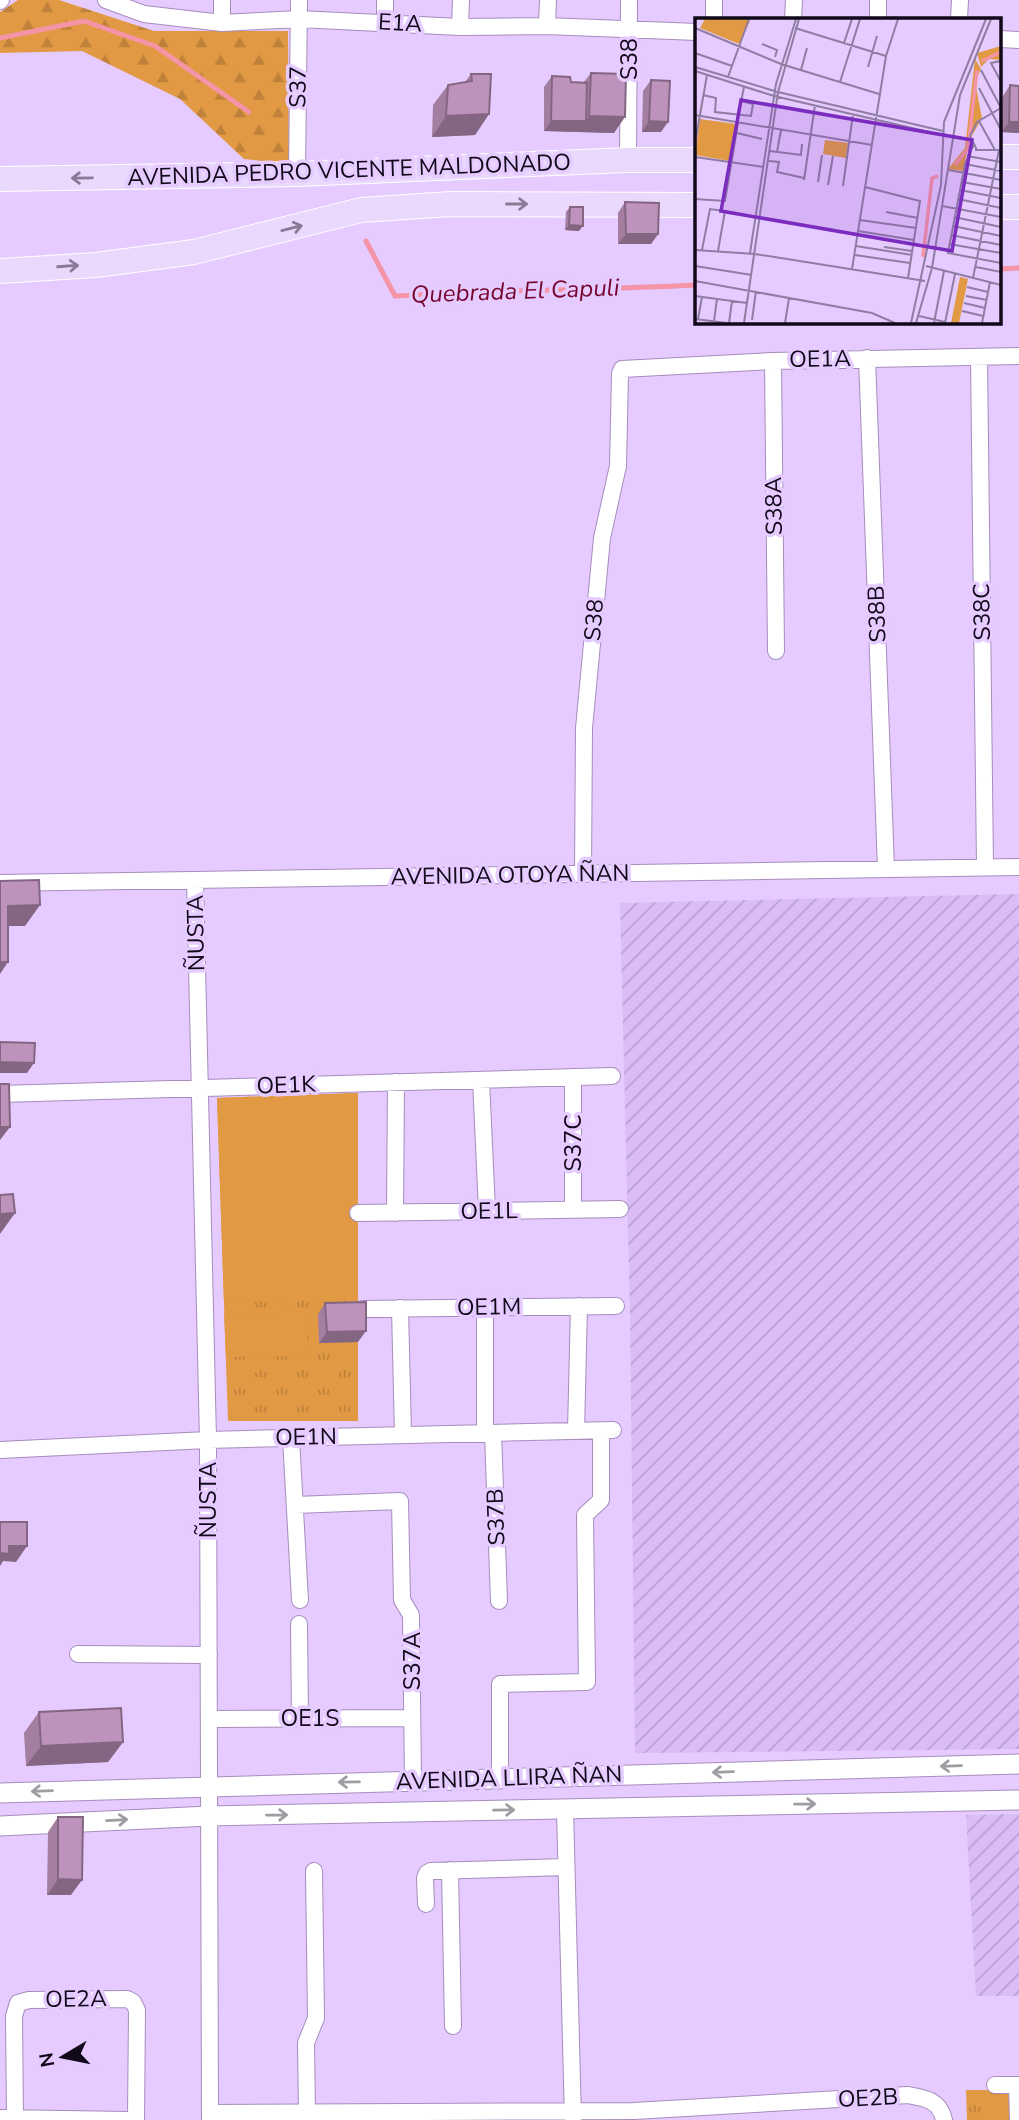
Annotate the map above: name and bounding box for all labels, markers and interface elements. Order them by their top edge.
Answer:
street label: E1A [377,6,423,40]
inset map [695,18,1002,324]
street label: S38 [614,38,645,80]
street label: S37 [282,66,314,108]
street label: AVENIDA PEDRO VICENTE MALDONADO [127,147,571,193]
one-way arrow [71,171,94,184]
one-way arrow [505,197,528,211]
one-way arrow [280,221,303,234]
one-way arrow [56,260,79,273]
water label: Quebrada El Capuli [410,271,620,311]
street label: OE1A [789,343,851,375]
street label: S38A [758,476,790,536]
street label: S38C [966,583,998,641]
street label: S38B [861,585,893,643]
street label: S38 [577,598,611,642]
street label: AVENIDA OTOYA ÑAN [390,857,630,893]
street label: ÑUSTA [180,894,212,971]
street label: OE1K [256,1068,317,1102]
street label: S37C [558,1114,589,1172]
street label: OE1L [460,1195,518,1227]
street label: OE1M [456,1291,522,1323]
street label: OE1N [275,1421,337,1453]
street label: ÑUSTA [193,1462,224,1538]
street label: S37B [480,1488,512,1546]
street label: S37A [397,1632,428,1690]
street label: OE1S [281,1703,340,1734]
street label: AVENIDA LLIRA ÑAN [395,1759,623,1797]
one-way arrow [940,1759,963,1772]
one-way arrow [712,1765,735,1779]
one-way arrow [338,1775,361,1789]
one-way arrow [31,1785,54,1798]
one-way arrow [794,1798,817,1811]
one-way arrow [493,1804,516,1817]
one-way arrow [265,1808,288,1822]
one-way arrow [105,1814,128,1827]
street label: OE2A [45,1983,107,2015]
north arrow [28,2022,98,2092]
text: N [33,2051,61,2069]
street label: OE2B [837,2081,899,2115]

